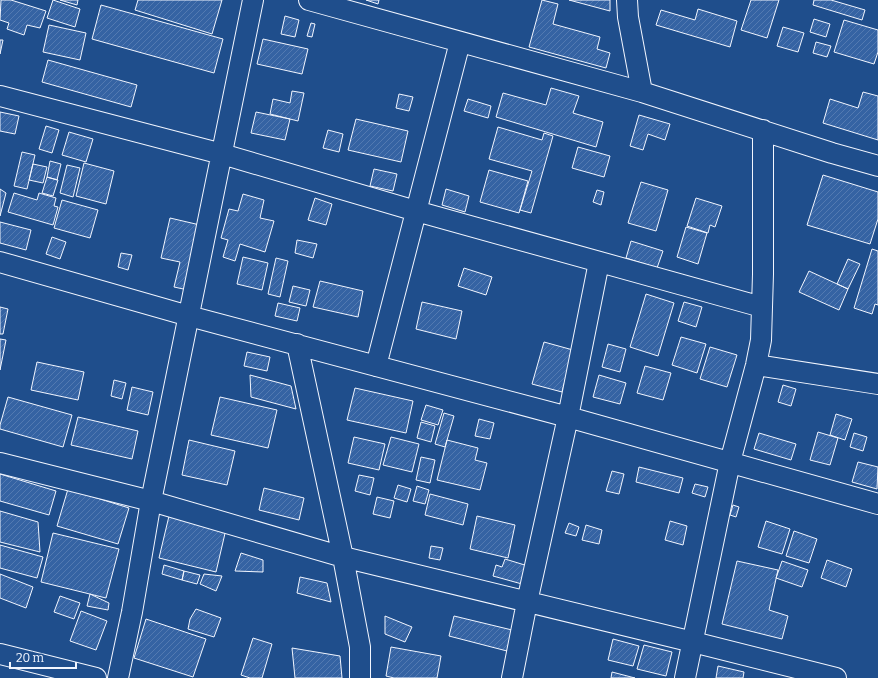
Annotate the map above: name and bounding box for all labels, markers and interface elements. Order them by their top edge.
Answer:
scale bar [10,644,76,670]
text: 20 m [16,651,45,665]

